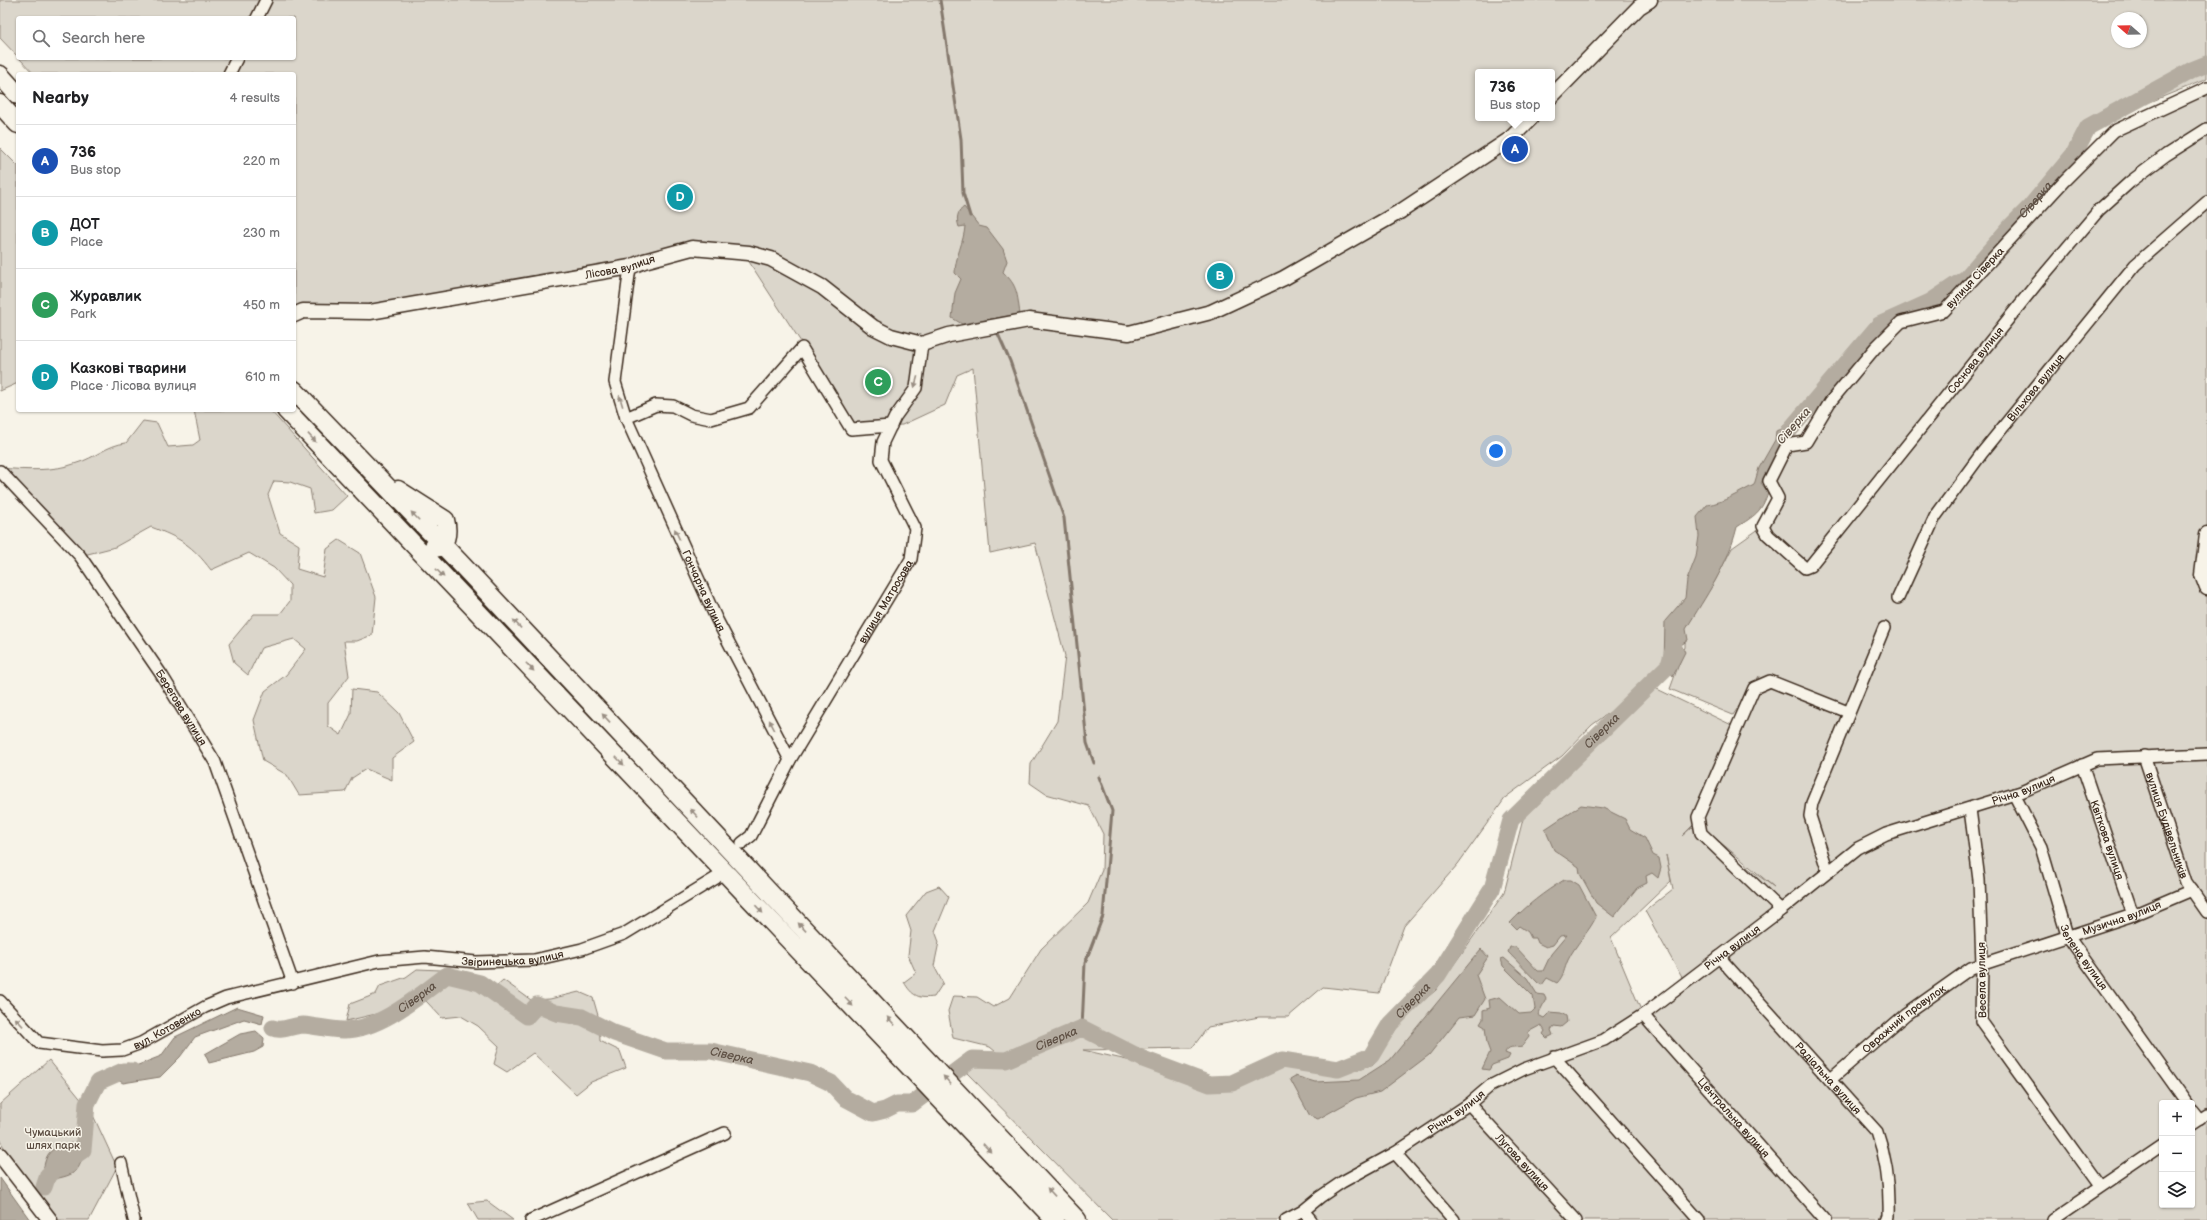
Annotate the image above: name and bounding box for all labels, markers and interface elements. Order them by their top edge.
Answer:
north arrow [2111,12,2147,48]
search box [16,16,296,60]
icon: search [30,27,52,49]
text: Search here [62,29,145,48]
popup [1475,69,1555,121]
text: 736 [1489,78,1516,97]
text: Nearby [32,88,89,108]
text: 4 results [230,90,280,106]
text: Bus stop [1489,97,1541,113]
pin: A [1502,134,1528,164]
text: 736 [70,143,96,162]
text: A [41,153,49,169]
text: 220 m [243,153,280,169]
text: Bus stop [70,162,121,178]
water label: Сіверка [2015,178,2056,222]
pin: D [667,182,693,212]
text: ДОТ [70,215,100,234]
text: B [40,225,50,241]
text: 230 m [243,225,280,241]
text: Place [70,234,103,250]
street label: вулиця Сіверка [1943,244,2007,311]
street label: Лісова вулиця [583,252,656,281]
pin: B [1207,261,1233,291]
text: Журавлик [70,287,141,306]
text: C [40,297,50,313]
text: 450 m [243,297,280,313]
text: Park [70,306,96,322]
street label: Соснова вулиця [1945,324,2006,396]
street label: Вільхова вулиця [2004,351,2067,424]
text: Казкові тварини [70,359,187,378]
pin: C [865,367,891,397]
text: D [40,369,50,385]
text: 610 m [245,369,280,385]
one-way arrow [913,376,919,389]
text: Place · Лісова вулиця [70,378,196,394]
one-way arrow [618,395,624,407]
water label: Сіверка [1774,404,1814,448]
one-way arrow [308,433,317,443]
your location [1486,441,1506,461]
one-way arrow [410,511,420,521]
one-way arrow [674,528,680,539]
street label: Гончарна вулиця [680,548,728,633]
street label: вулиця Матросова [855,557,916,645]
one-way arrow [436,568,445,578]
one-way arrow [512,618,521,629]
one-way arrow [525,662,535,672]
street label: Берегова вулиця [153,667,210,748]
water label: Сіверка [1581,710,1623,752]
one-way arrow [601,713,610,723]
one-way arrow [769,720,775,731]
one-way arrow [615,756,625,766]
street label: вулиця Будівельників [2143,770,2191,880]
street label: Річна вулиця [1990,772,2057,807]
street label: Квіткова вулиця [2088,798,2127,881]
one-way arrow [690,808,699,818]
street label: Музична вулиця [2080,897,2163,938]
one-way arrow [755,903,764,914]
one-way arrow [797,922,807,932]
street label: Річна вулиця [1701,922,1763,973]
street label: Зелена вулиця [2058,923,2111,993]
street label: Весела вулиця [1975,942,1989,1018]
street label: Звіринецька вулиця [461,947,565,969]
water label: Сіверка [395,978,439,1016]
water label: Сіверка [1392,979,1434,1022]
street label: Овражний провулок [1859,982,1948,1056]
one-way arrow [844,997,854,1007]
street label: вул. Котовенко [132,1004,203,1052]
one-way arrow [15,1016,24,1027]
one-way arrow [887,1016,896,1026]
water label: Сіверка [1033,1023,1080,1054]
street label: Радіальна вулиця [1792,1039,1864,1117]
water label: Сіверка [709,1044,755,1068]
one-way arrow [942,1075,952,1085]
street label: Центральна вулиця [1695,1075,1773,1160]
street label: Річна вулиця [1425,1087,1487,1136]
map controls [2159,1100,2195,1208]
button: + [2159,1100,2195,1136]
park label: Чумацький шлях парк [25,1126,81,1152]
street label: Лугова вулиця [1492,1130,1552,1193]
button: − [2159,1136,2195,1172]
one-way arrow [983,1143,992,1153]
button: layers [2159,1172,2195,1208]
one-way arrow [1046,1186,1055,1197]

